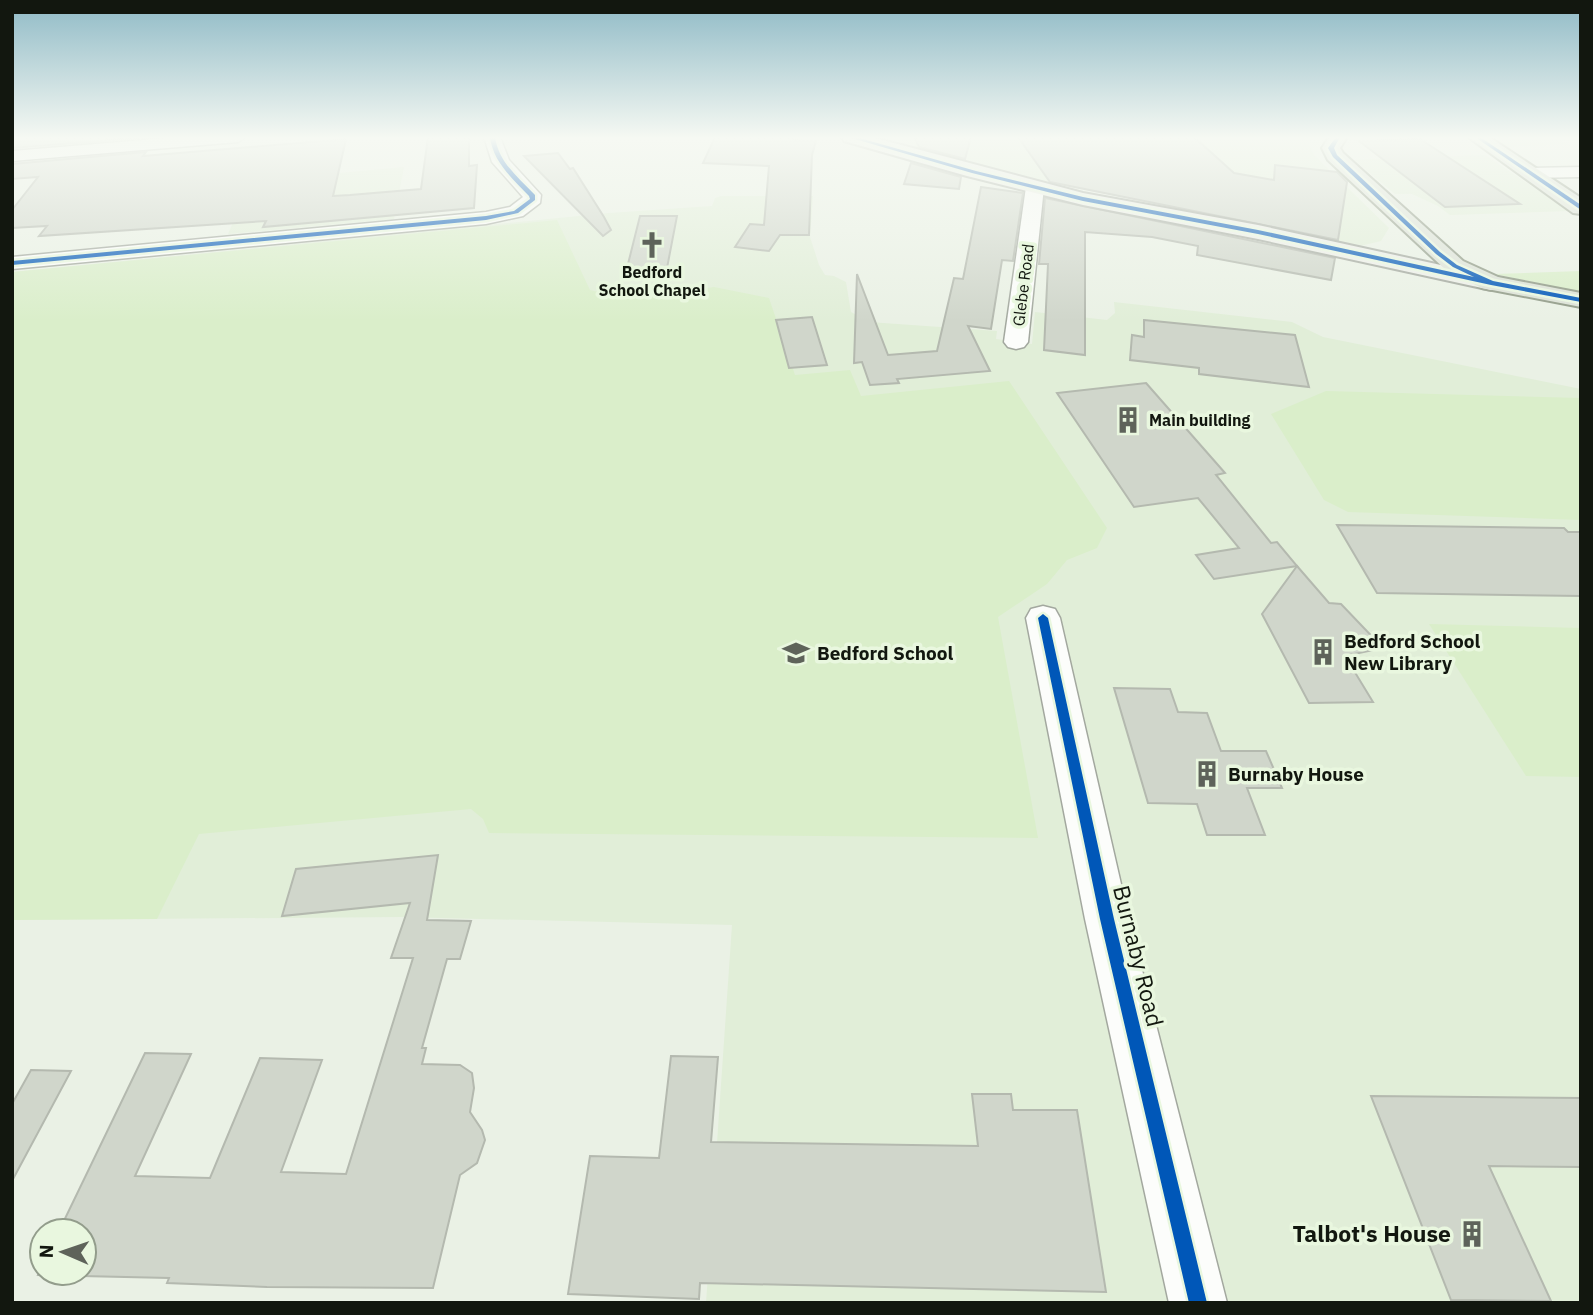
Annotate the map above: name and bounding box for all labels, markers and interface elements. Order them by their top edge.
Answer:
church icon: Bedford School Chapel [637,230,667,260]
street label: Glebe Road [1008,243,1038,327]
place label: Bedford School Chapel [598,262,706,300]
building icon: Main building [1113,405,1143,435]
place label: Main building [1149,410,1251,430]
place label: Bedford School New Library [1344,629,1480,675]
building icon: Bedford School New Library [1308,637,1338,667]
school or university icon: Bedford School [781,638,811,668]
place label: Bedford School [817,641,953,665]
building icon: Burnaby House [1192,759,1222,789]
place label: Burnaby House [1228,762,1364,786]
street label: Burnaby Road [1107,882,1171,1030]
north arrow [28,1217,98,1287]
place label: Talbot's House [1292,1218,1451,1248]
building icon: Talbot's House [1457,1219,1487,1249]
text: N [34,1244,58,1259]

